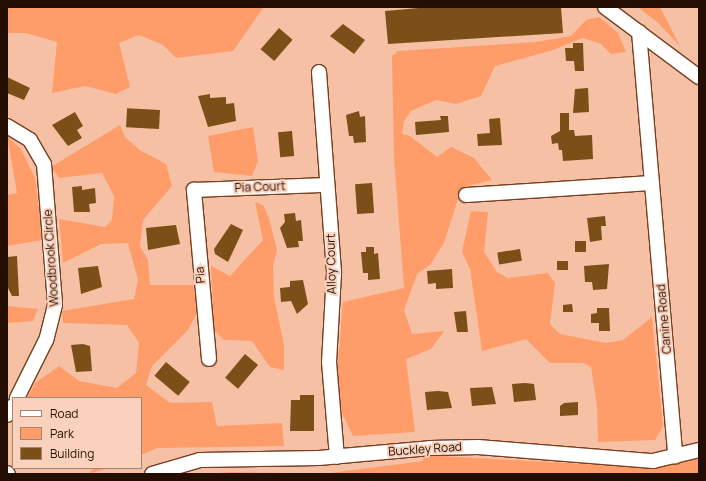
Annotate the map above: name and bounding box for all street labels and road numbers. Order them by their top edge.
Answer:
street label: Pia Court [234,179,286,195]
street label: Woodbrook Circle [40,209,62,307]
street label: Alloy Court [323,234,339,294]
street label: Pia [192,266,208,284]
street label: Canine Road [654,283,674,355]
street label: Buckley Road [388,439,462,459]

